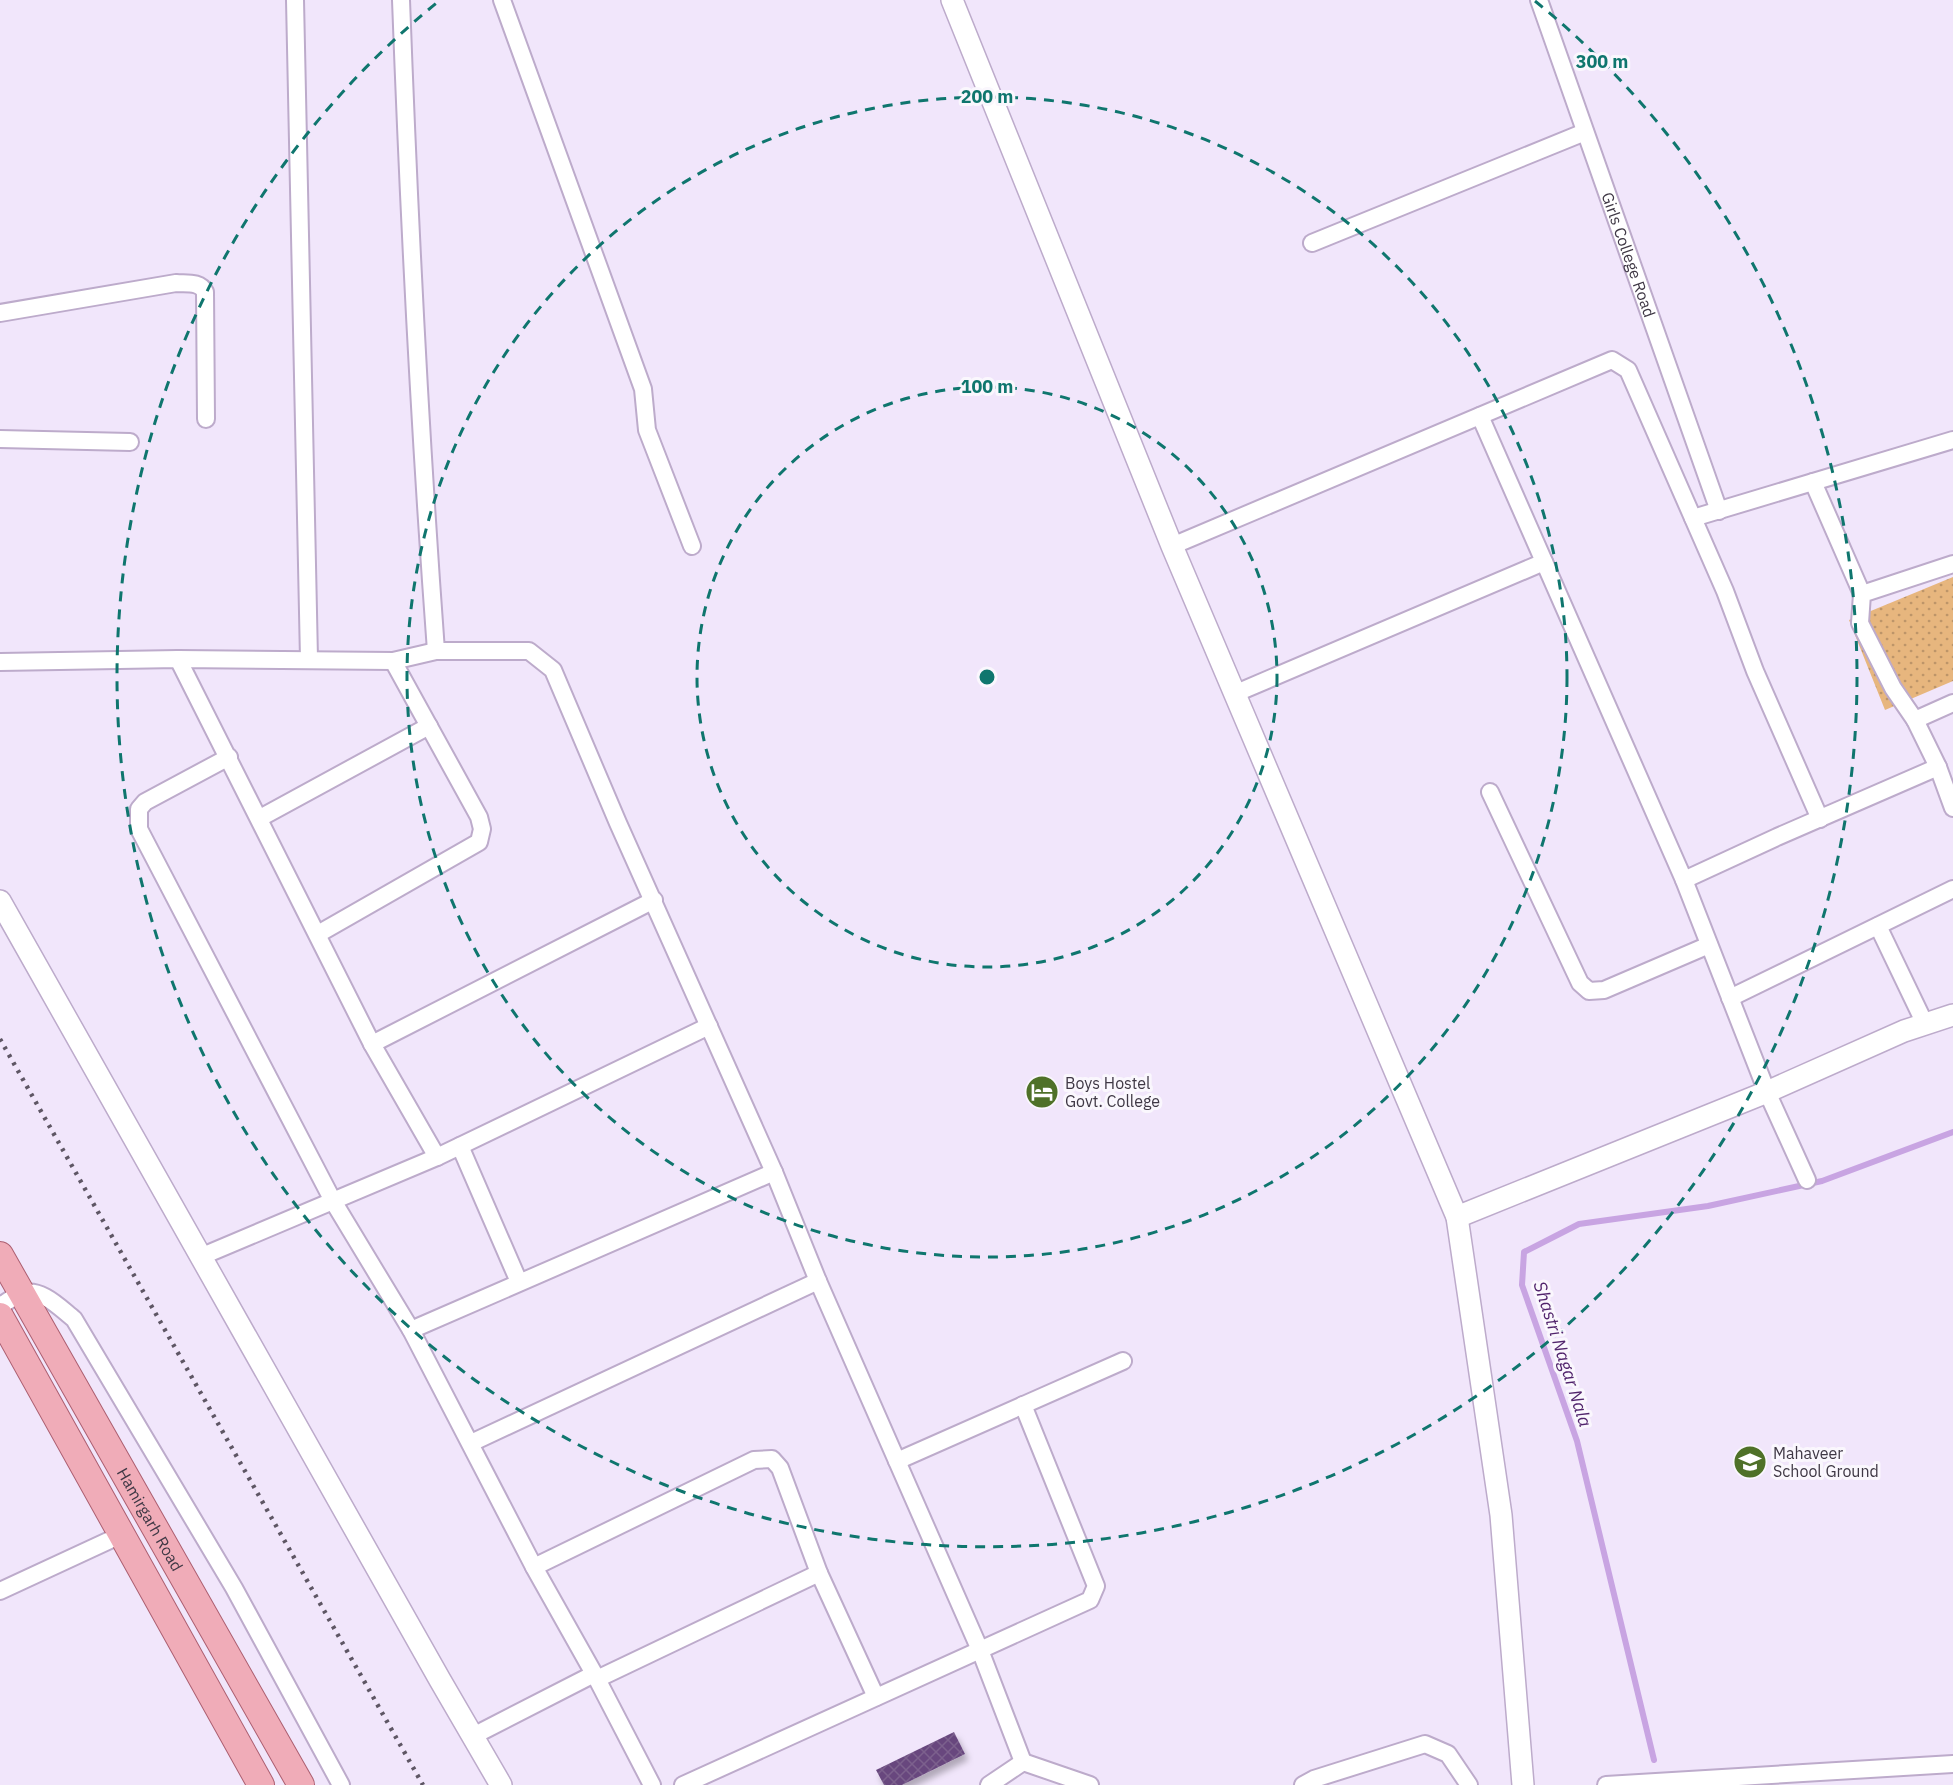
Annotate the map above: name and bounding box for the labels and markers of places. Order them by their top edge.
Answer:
centre of rings [977,667,997,687]
place label: Boys Hostel Govt. College [1065,1073,1160,1111]
hotel icon: Boys Hostel Govt. College [1024,1074,1060,1110]
place label: Mahaveer School Ground [1773,1443,1879,1481]
school or university icon: Mahaveer School Ground [1732,1444,1768,1480]

